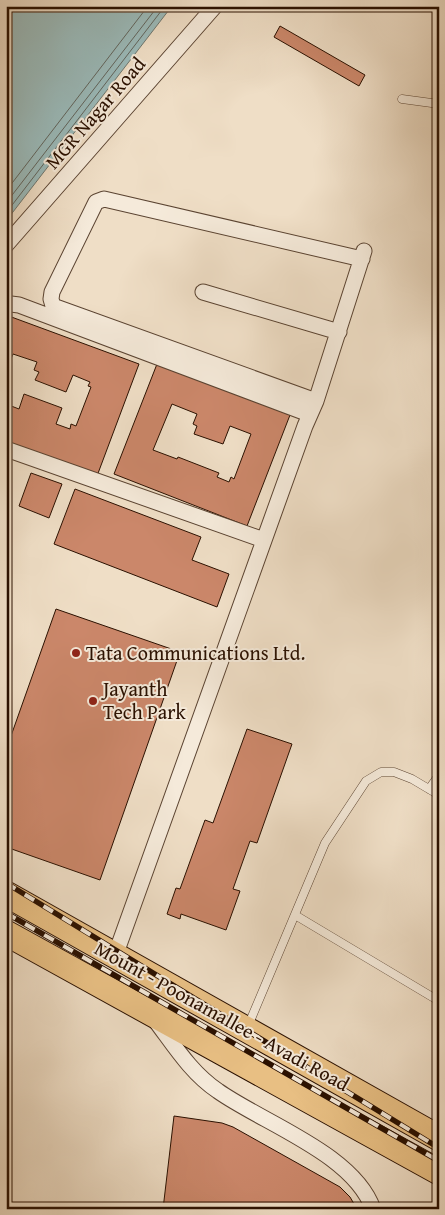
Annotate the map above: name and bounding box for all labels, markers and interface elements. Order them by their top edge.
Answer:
street label: MGR Nagar Road [38,50,152,175]
place label: Tata Communications Ltd. [86,638,305,667]
marker: Tata Communications Ltd. [70,647,82,659]
place label: Jayanth Tech Park [100,674,186,726]
marker: Jayanth Tech Park [87,695,99,707]
street label: Mount - Poonamallee - Avadi Road [90,933,355,1098]

